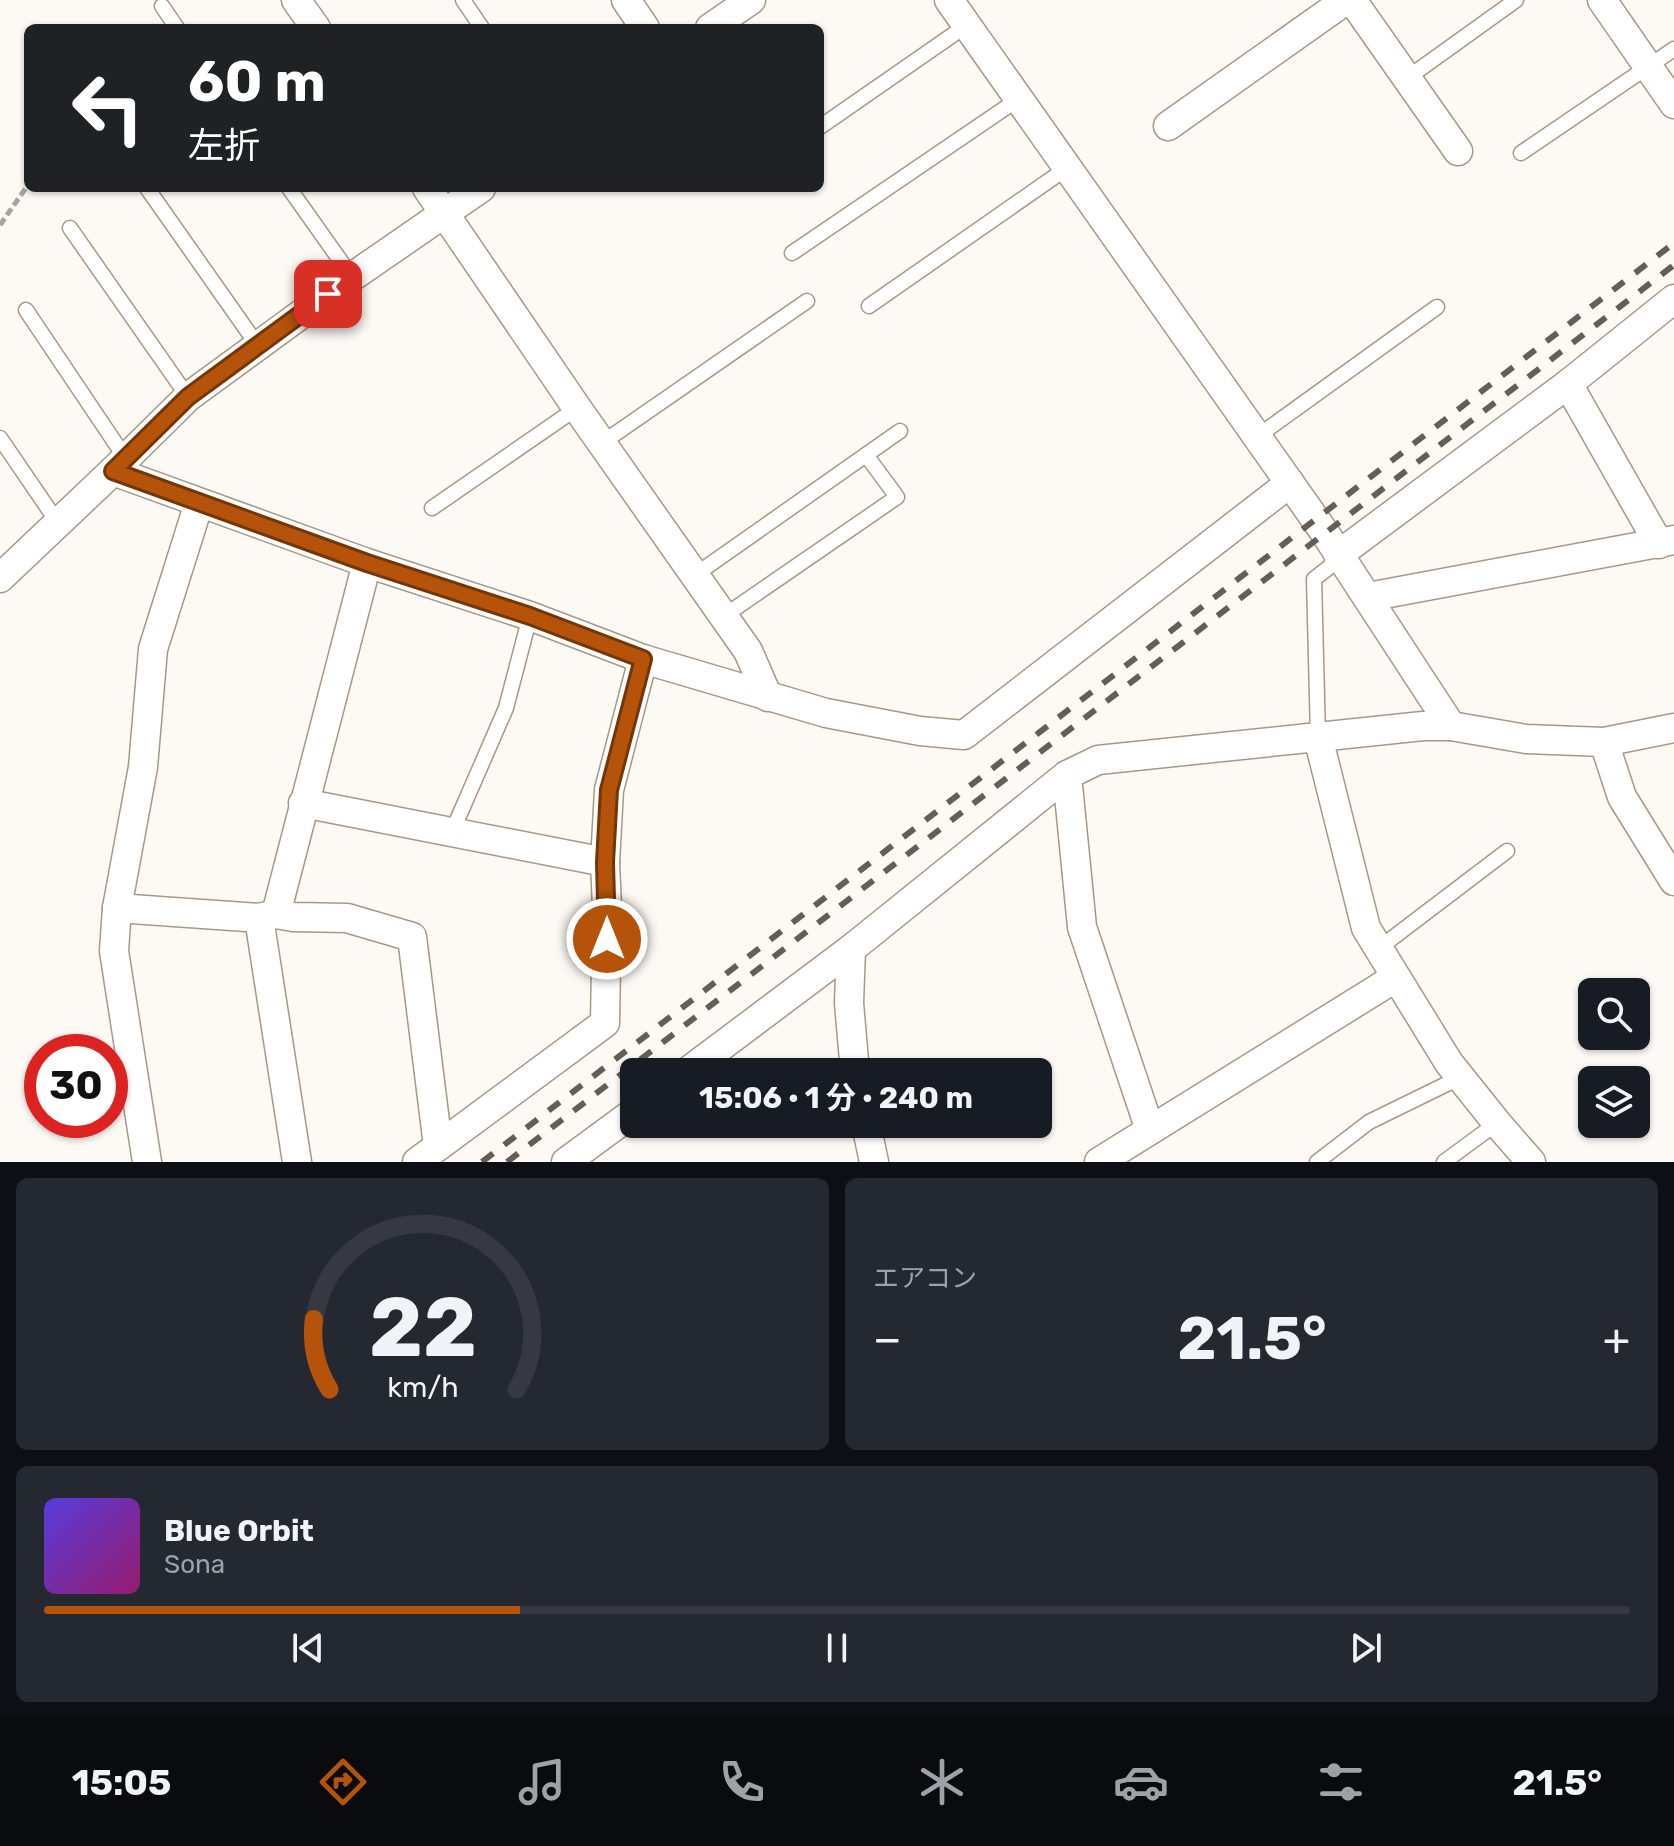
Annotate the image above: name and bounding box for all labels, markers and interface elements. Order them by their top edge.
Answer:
text: 60 m [188,49,326,115]
icon: left [56,56,160,160]
text: 左折 [188,124,260,167]
pin [294,260,362,328]
icon: arrive [306,272,350,316]
position arrow [565,897,649,981]
map controls [1578,978,1650,1138]
button: search [1578,978,1650,1050]
speed limit sign: 30 [24,1034,128,1138]
button: layers [1578,1066,1650,1138]
text: 15:06 · 1 分 · 240 m [699,1080,973,1116]
text: エアコン [873,1263,977,1294]
text: 22 [368,1278,477,1377]
text: 21.5° [1177,1303,1327,1374]
text: − [873,1313,902,1365]
text: + [1603,1313,1630,1365]
text: km/h [387,1370,458,1404]
text: Blue Orbit [164,1513,314,1549]
text: Sona [164,1549,225,1580]
icon: previous [286,1626,330,1670]
icon: pause [815,1626,859,1670]
icon: next [1344,1626,1388,1670]
icon: directions [315,1754,371,1810]
icon: music [514,1754,570,1810]
icon: phone [714,1754,770,1810]
icon: climate [914,1754,970,1810]
icon: car [1113,1754,1169,1810]
icon: filters [1313,1754,1369,1810]
text: 15:05 [72,1761,171,1804]
text: 21.5° [1513,1761,1602,1804]

